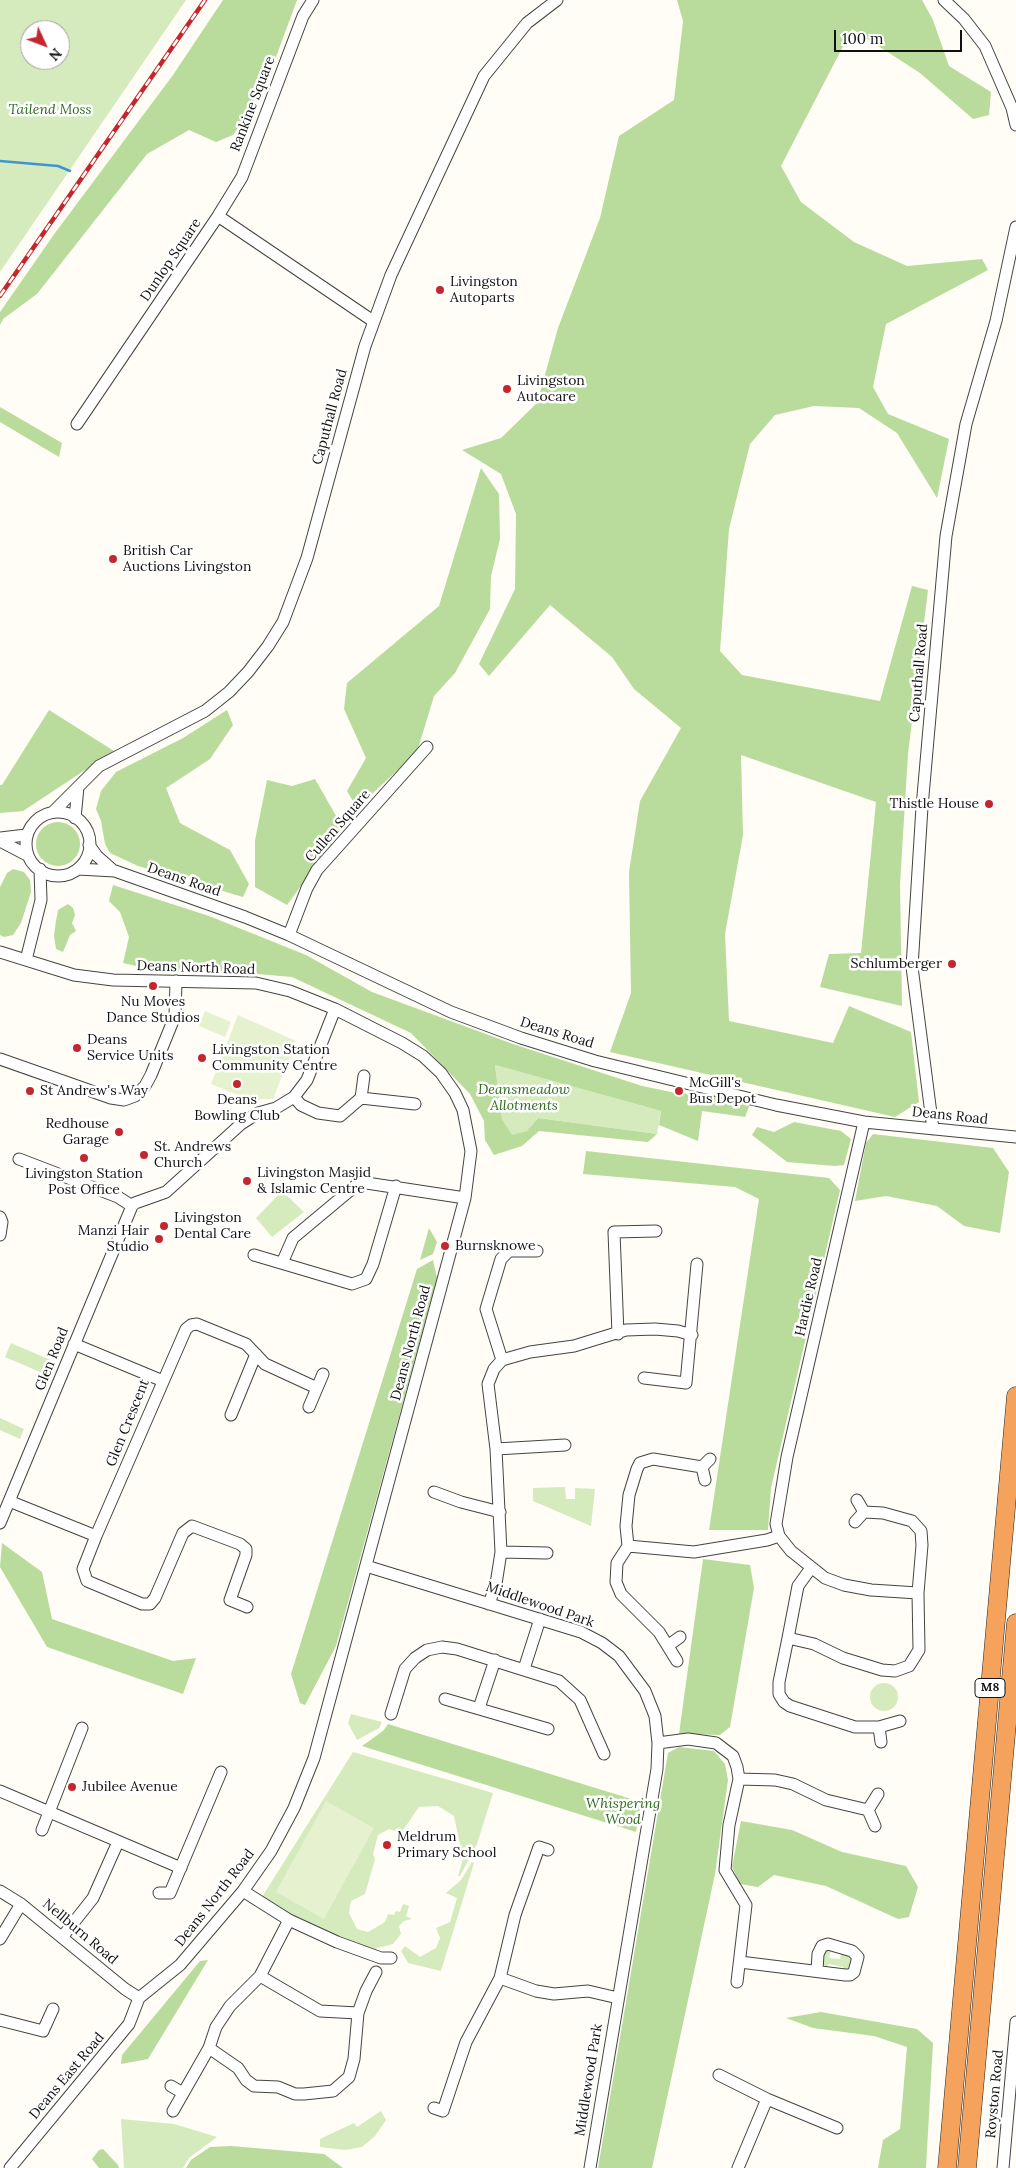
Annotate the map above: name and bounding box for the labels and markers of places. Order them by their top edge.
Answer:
place label: Livingston Autoparts [450,274,518,306]
marker: Livingston Autoparts [434,284,446,296]
place label: Livingston Autocare [517,373,585,406]
marker: Livingston Autocare [501,383,513,395]
place label: British Car Auctions Livingston [123,543,252,576]
marker: British Car Auctions Livingston [107,553,119,565]
place label: Thistle House [890,796,979,812]
marker: Thistle House [983,798,995,810]
place label: Schlumberger [850,956,942,972]
marker: Schlumberger [946,958,958,970]
marker: Nu Moves Dance Studios [147,980,159,992]
place label: Nu Moves Dance Studios [106,994,200,1026]
place label: Deans Service Units [87,1032,173,1064]
marker: Deans Service Units [71,1042,83,1054]
place label: Livingston Station Community Centre [212,1042,337,1074]
marker: Livingston Station Community Centre [196,1052,208,1064]
place label: McGill's Bus Depot [689,1075,756,1108]
marker: Deans Bowling Club [231,1078,243,1090]
place label: St Andrew's Way [40,1083,148,1099]
marker: St Andrew's Way [24,1085,36,1097]
marker: McGill's Bus Depot [673,1085,685,1097]
place label: Deans Bowling Club [194,1092,280,1124]
place label: Redhouse Garage [45,1116,109,1148]
marker: Redhouse Garage [113,1126,125,1138]
place label: St. Andrews Church [154,1139,231,1172]
marker: St. Andrews Church [138,1149,150,1161]
marker: Livingston Station Post Office [78,1152,90,1164]
place label: Livingston Masjid & Islamic Centre [257,1165,371,1198]
place label: Livingston Station Post Office [25,1166,143,1198]
marker: Livingston Masjid & Islamic Centre [241,1175,253,1187]
place label: Livingston Dental Care [174,1210,251,1242]
marker: Livingston Dental Care [158,1220,170,1232]
place label: Manzi Hair Studio [78,1223,149,1256]
marker: Manzi Hair Studio [153,1233,165,1245]
place label: Burnsknowe [455,1238,536,1254]
marker: Burnsknowe [439,1240,451,1252]
place label: Jubilee Avenue [82,1779,178,1795]
marker: Jubilee Avenue [66,1781,78,1793]
place label: Meldrum Primary School [397,1829,497,1861]
marker: Meldrum Primary School [381,1839,393,1851]

